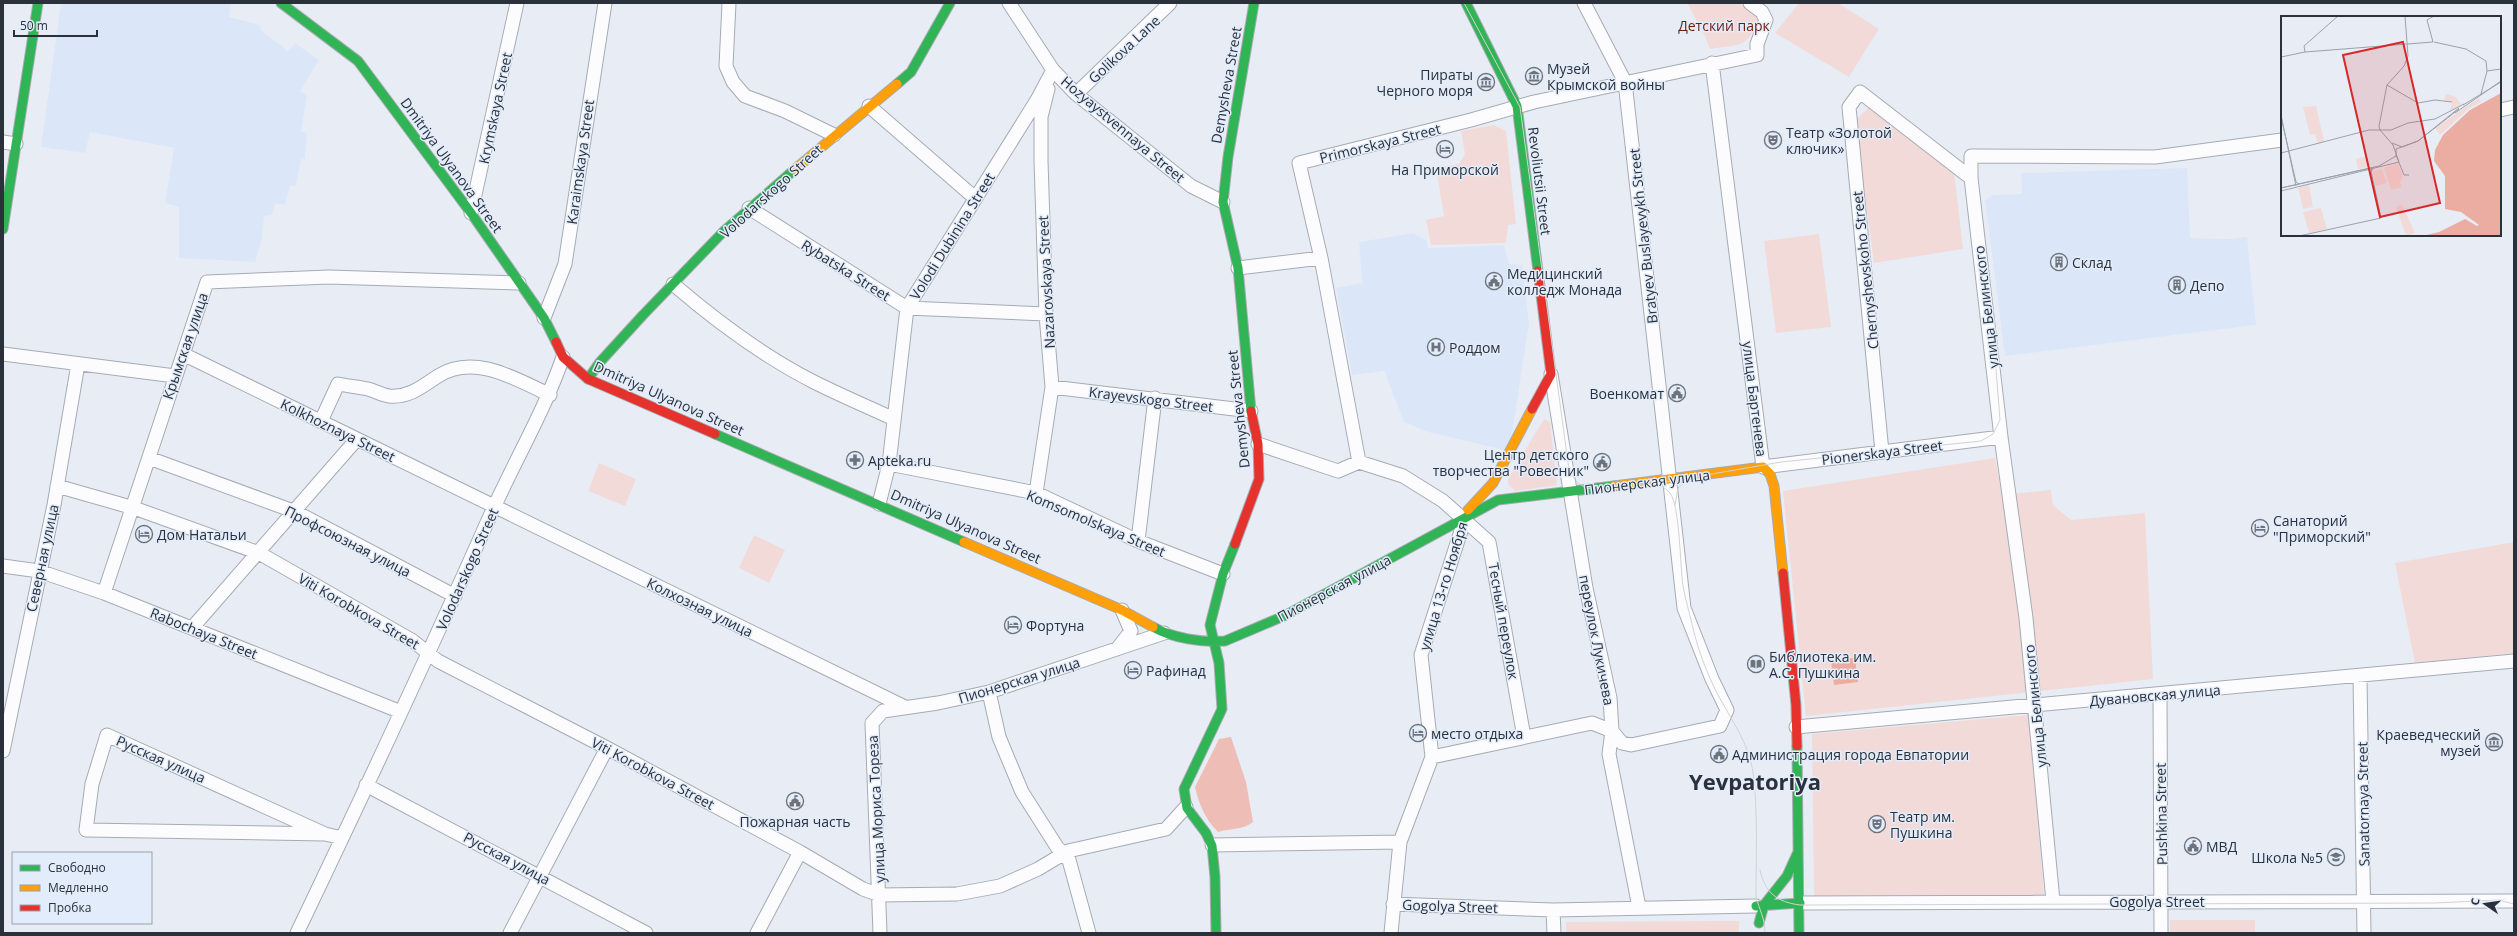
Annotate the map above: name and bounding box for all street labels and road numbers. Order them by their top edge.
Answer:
street label: Golikova Lane [1084,11,1164,87]
street label: Demysheva Street [1206,25,1246,145]
street label: Krymskaya Street [474,50,516,166]
street label: Hozyaystvennaya Street [1057,72,1189,186]
street label: Dmitriya Ulyanova Street [397,94,507,236]
street label: Karaimskaya Street [562,98,598,226]
street label: Primorskaya Street [1317,119,1443,167]
street label: Revoliutsii Street [1524,126,1556,236]
street label: Volodarskogo Street [716,140,826,242]
street label: Bratyev Buslayevykh Street [1624,147,1662,325]
street label: Volodi Dubinina Street [905,169,999,303]
street label: Chernyshevskoho Street [1847,190,1883,350]
street label: Nazarovskaya Street [1033,215,1059,349]
street label: Rybatska Street [798,235,894,305]
street label: улица Белинского [1969,245,2003,369]
street label: Крымская улица [158,290,212,402]
street label: улица Бартенева [1739,340,1771,458]
street label: Demysheva Street [1222,349,1254,469]
street label: Dmitriya Ulyanova Street [591,356,747,440]
street label: Krayevskogo Street [1088,382,1214,416]
street label: Kolkhoznaya Street [277,394,399,466]
street label: Pionerskaya Street [1820,435,1944,469]
street label: Пионерская улица [1583,465,1711,499]
street label: Dmitriya Ulyanova Street [888,484,1044,568]
street label: Komsomolskaya Street [1024,485,1168,561]
street label: Профсоюзная улица [282,501,414,581]
street label: Северная улица [21,502,63,614]
street label: Volodarskogo Street [431,505,503,633]
street label: улица 13-го Ноября [1414,519,1472,653]
street label: Пионерская улица [1274,550,1394,626]
street label: Тесный переулок [1484,561,1524,682]
street label: Viti Korobkova Street [295,569,423,653]
street label: Колхозная улица [644,573,756,641]
street label: переулок Лукичева [1575,573,1619,707]
street label: Rabochaya Street [148,603,260,663]
street label: улица Белинского [2019,644,2051,768]
street label: Пионерская улица [956,652,1082,708]
street label: Дувановская улица [2089,680,2221,710]
street label: Русская улица [113,731,209,787]
street label: Viti Korobkova Street [588,732,718,814]
street label: улица Мориса Тореза [863,735,889,883]
street label: Sanatornaya Street [2352,741,2374,867]
street label: Pushkina Street [2151,763,2171,865]
street label: Русская улица [460,827,554,889]
street label: Gogolya Street [2109,892,2205,911]
street label: Gogolya Street [1402,895,1498,917]

